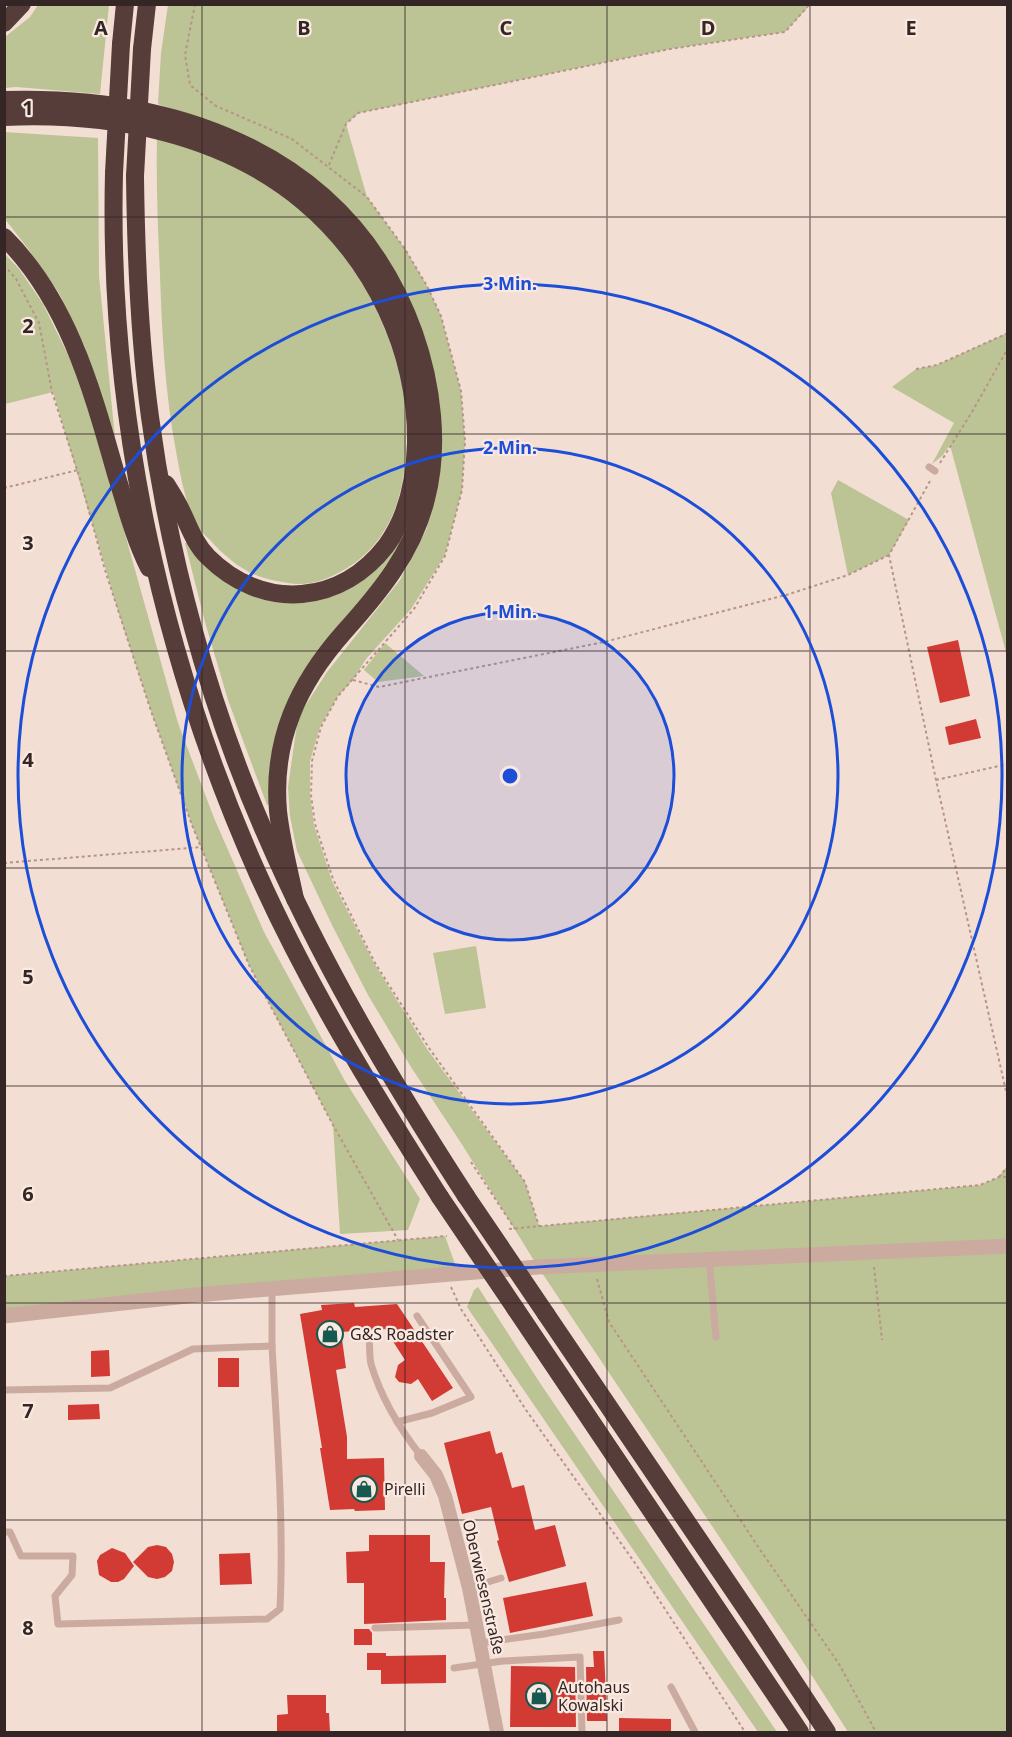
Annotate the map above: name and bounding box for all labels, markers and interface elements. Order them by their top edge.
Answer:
text: A [94,14,108,41]
text: B [297,14,311,41]
text: C [500,14,513,41]
text: D [701,14,715,41]
text: E [905,14,917,41]
text: 1 [22,94,34,121]
text: 3 Min. [483,271,537,295]
text: 2 [22,312,34,339]
text: 2 Min. [483,435,537,459]
text: 3 [22,529,34,556]
text: 1 Min. [483,599,537,623]
text: 4 [22,746,34,773]
centre of rings [500,766,520,786]
text: 5 [22,963,34,990]
text: 6 [22,1180,34,1207]
shop icon: G&S Roadster [315,1319,345,1349]
place label: G&S Roadster [350,1323,454,1345]
text: 7 [22,1397,34,1424]
shop icon: Pirelli [349,1474,379,1504]
place label: Pirelli [384,1478,426,1500]
street label: Oberwiesenstraße [458,1517,510,1657]
text: 8 [22,1614,34,1641]
place label: Autohaus Kowalski [558,1676,630,1716]
shop icon: Autohaus Kowalski [524,1681,554,1711]

